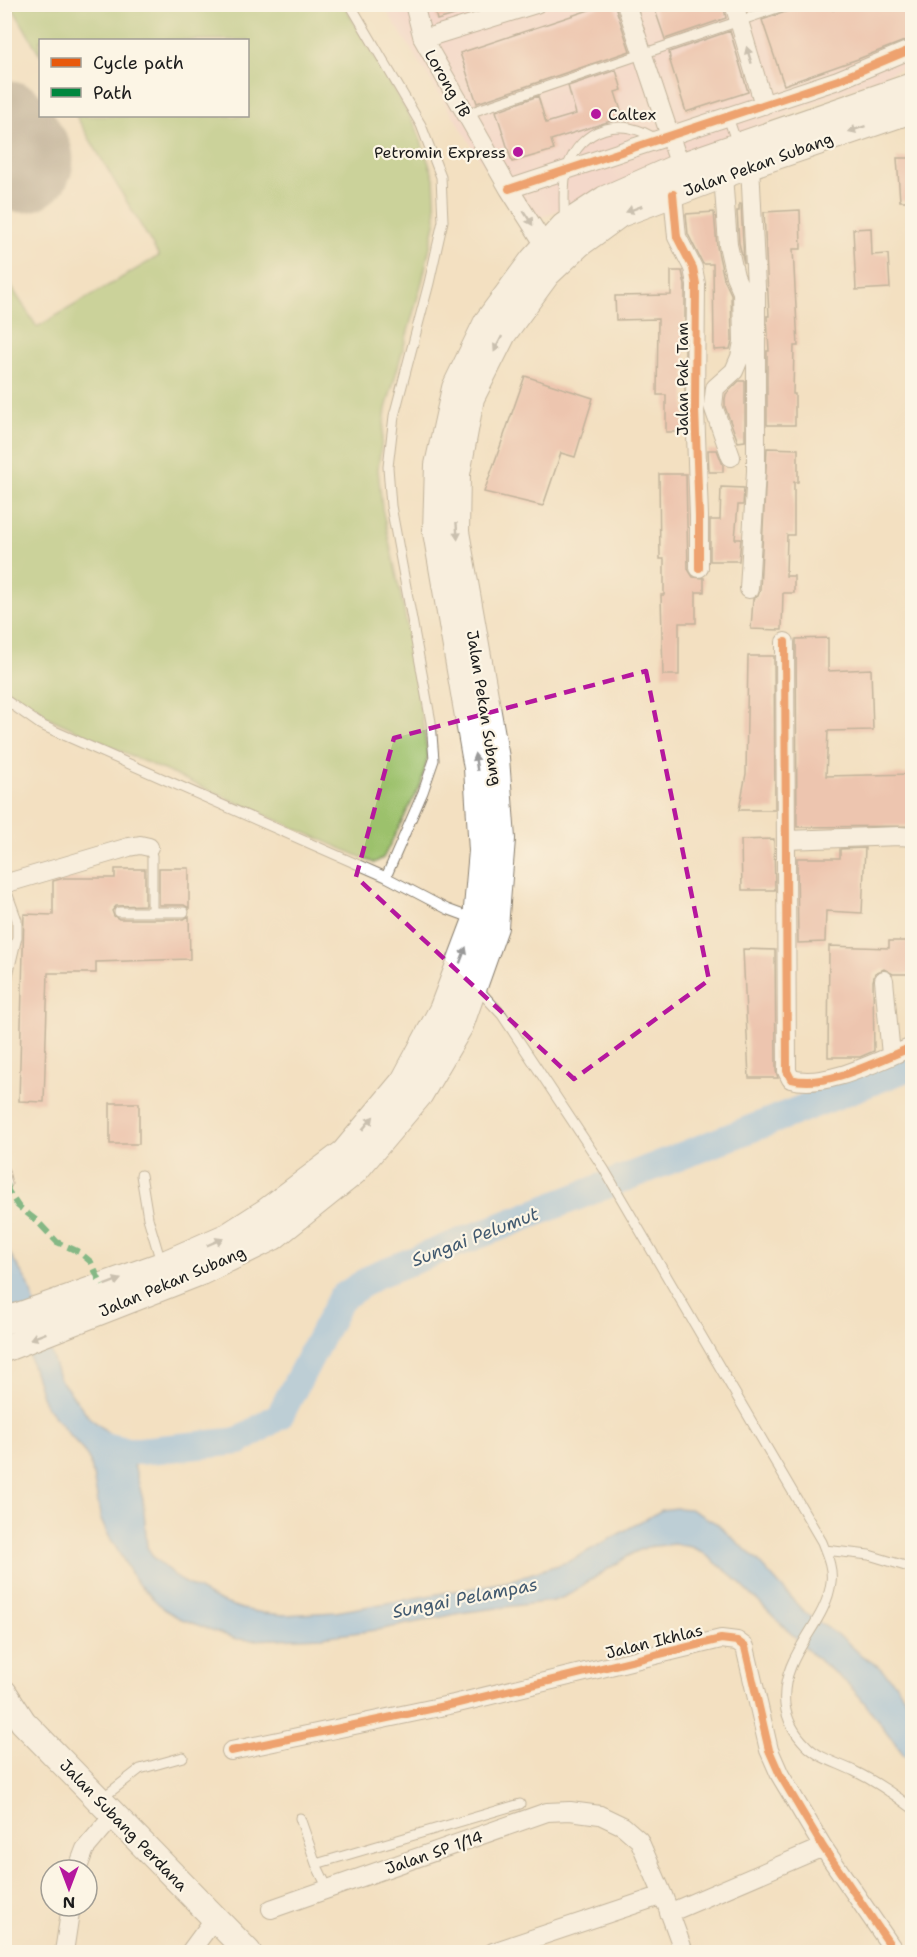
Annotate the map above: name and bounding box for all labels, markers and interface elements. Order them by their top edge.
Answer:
legend [39,39,249,117]
street label: Lorong 1B [420,45,475,121]
one-way arrow [744,45,753,63]
text: Cycle path [93,51,184,75]
text: Path [93,81,132,105]
place label: Caltex [608,104,656,125]
marker: Caltex [589,107,603,121]
one-way arrow [848,125,866,134]
street label: Jalan Pekan Subang [681,128,836,201]
place label: Petromin Express [374,142,506,163]
marker: Petromin Express [511,145,525,159]
one-way arrow [625,205,643,214]
one-way arrow [522,210,533,226]
street label: Jalan Pak Tam [672,322,693,436]
one-way arrow [493,336,503,353]
one-way arrow [452,522,462,541]
street label: Jalan Pekan Subang [462,629,507,788]
one-way arrow [471,753,480,772]
one-way arrow [458,945,468,963]
one-way arrow [362,1116,374,1131]
water label: Sungai Pelumut [408,1202,542,1272]
one-way arrow [207,1237,224,1246]
street label: Jalan Pekan Subang [96,1241,249,1322]
one-way arrow [104,1276,122,1286]
one-way arrow [29,1332,47,1341]
water label: Sungai Pelampas [390,1572,540,1624]
street label: Jalan Ikhlas [603,1619,705,1664]
street label: Jalan Subang Perdana [55,1755,192,1896]
street label: Jalan SP 1/14 [383,1826,486,1879]
north arrow [39,1858,99,1918]
text: N [63,1892,75,1913]

